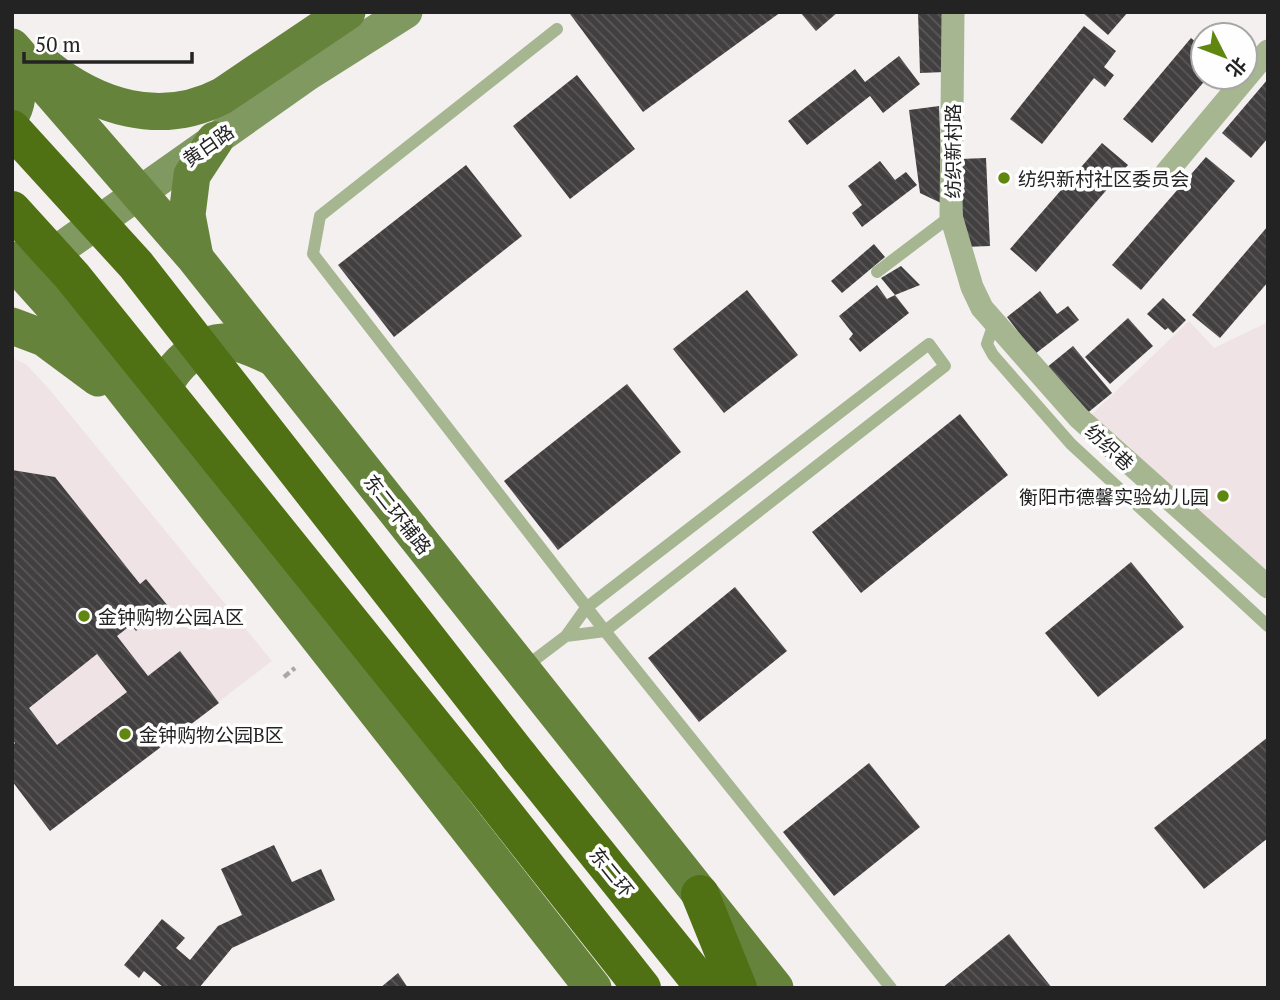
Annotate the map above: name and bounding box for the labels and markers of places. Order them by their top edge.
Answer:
place label: 纺织新村社区委员会 [1018,166,1189,191]
marker: 纺织新村社区委员会 [996,170,1012,186]
place label: 衡阳市德馨实验幼儿园 [1019,484,1209,509]
marker: 衡阳市德馨实验幼儿园 [1215,488,1231,504]
place label: 金钟购物公园A区 [98,604,244,629]
marker: 金钟购物公园A区 [76,608,92,624]
place label: 金钟购物公园B区 [139,722,284,747]
marker: 金钟购物公园B区 [117,726,133,742]

